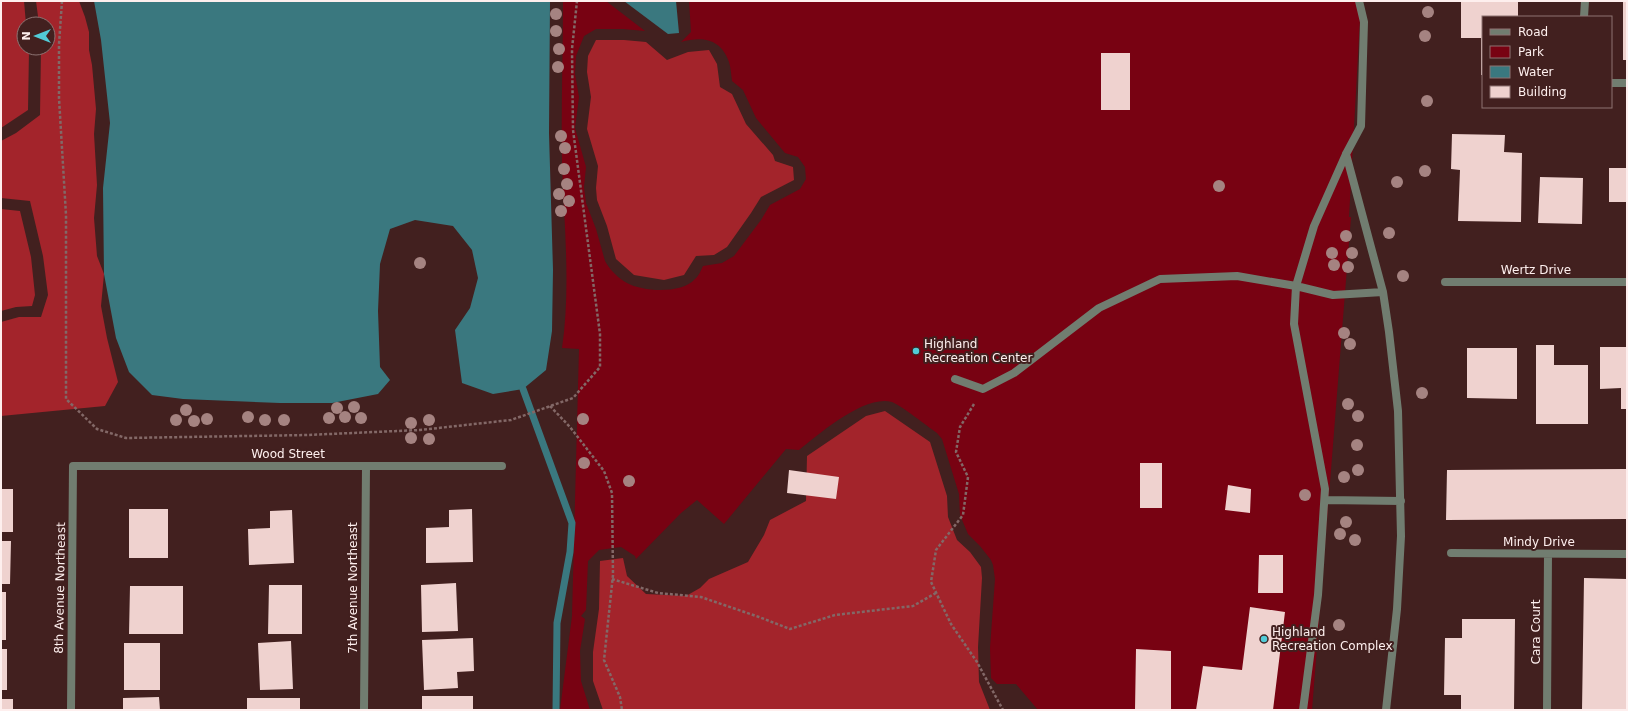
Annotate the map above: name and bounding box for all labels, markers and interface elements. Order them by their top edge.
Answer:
north arrow [16,16,56,56]
legend [1482,16,1612,108]
text: Road [1518,25,1548,39]
text: N [20,31,33,41]
text: Park [1518,45,1544,59]
text: Water [1518,65,1554,79]
text: Building [1518,85,1567,99]
street label: Wertz Drive [1501,263,1571,277]
place label: Highland Recreation Center [924,337,1032,365]
marker: Highland Recreation Center [911,346,921,356]
street label: Wood Street [251,447,325,461]
street label: 8th Avenue Northeast [52,522,68,654]
street label: 7th Avenue Northeast [346,522,360,654]
street label: Mindy Drive [1503,535,1575,549]
street label: Cara Court [1529,599,1543,664]
place label: Highland Recreation Complex [1272,625,1393,653]
marker: Highland Recreation Complex [1259,634,1269,644]

